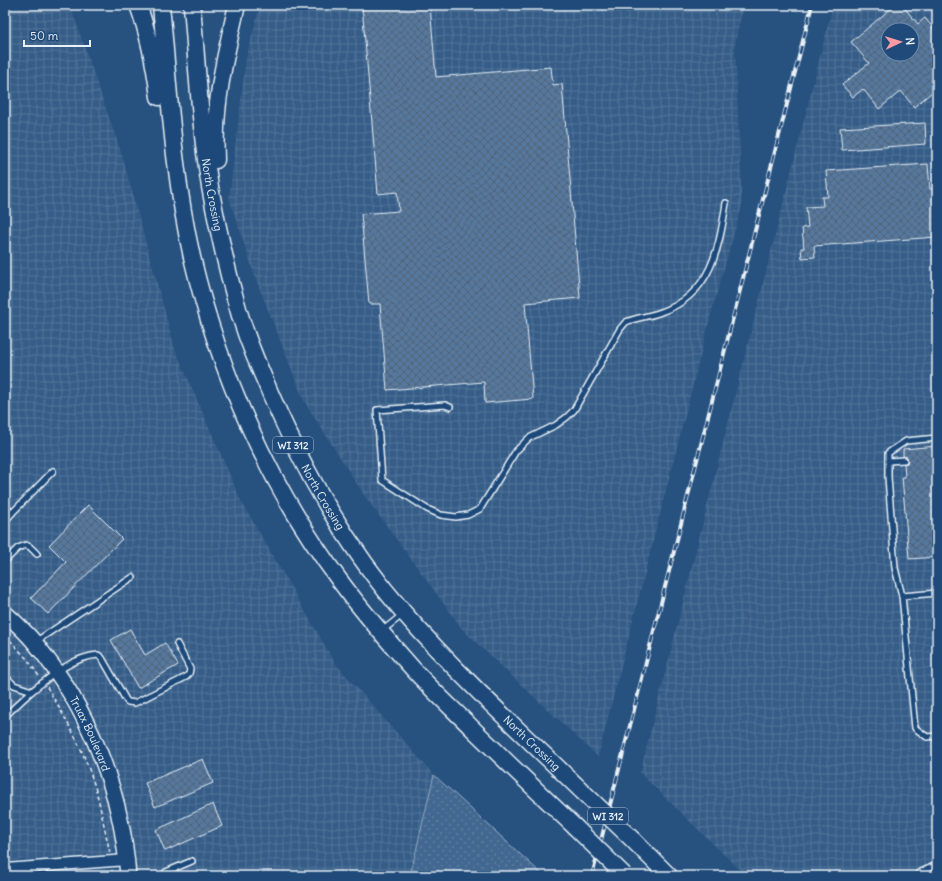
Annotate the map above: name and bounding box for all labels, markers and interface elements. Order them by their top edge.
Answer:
scale bar [24,22,90,48]
north arrow [880,22,920,62]
text: 50 m [30,28,59,43]
text: N [903,37,917,46]
street label: North Crossing [199,158,226,232]
road number: WI 312 [273,437,313,453]
street label: North Crossing [298,462,347,533]
street label: Truax Boulevard [67,694,113,774]
street label: North Crossing [500,713,563,774]
road number: WI 312 [588,808,628,824]

